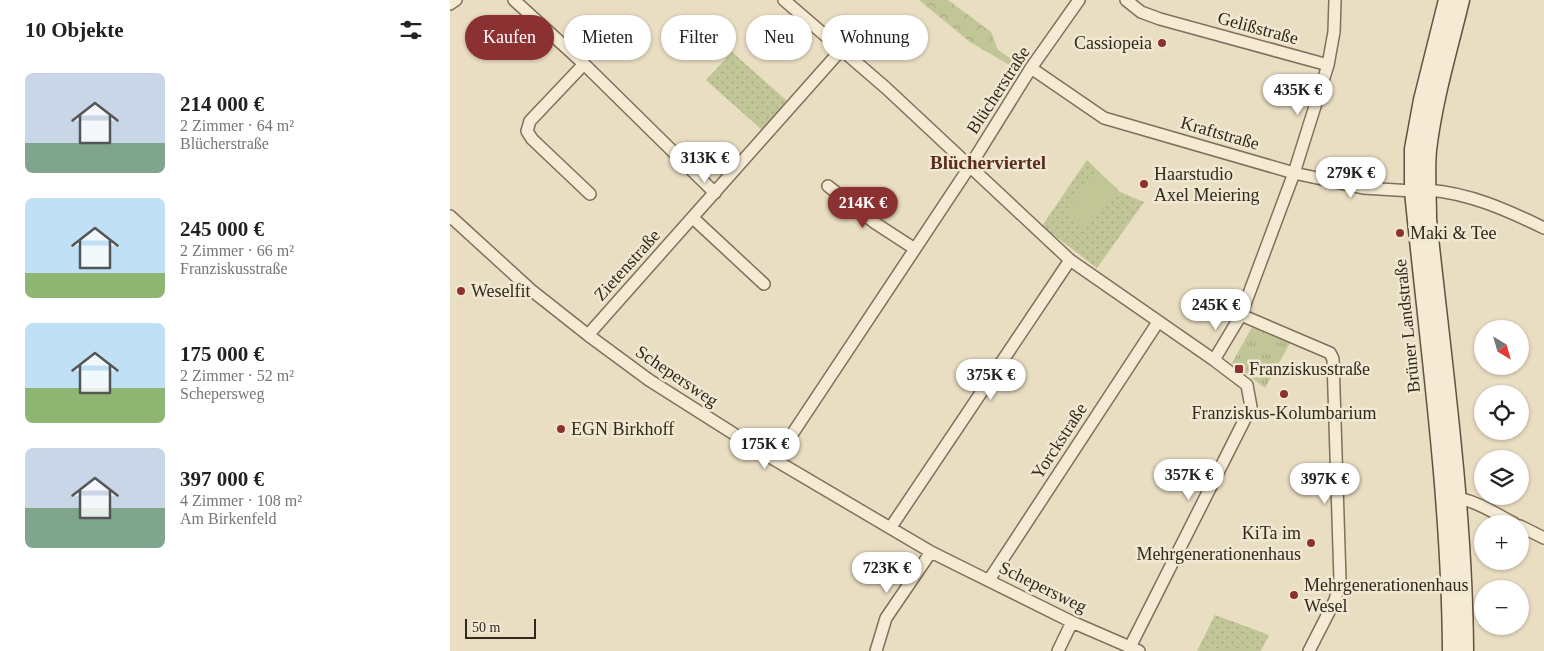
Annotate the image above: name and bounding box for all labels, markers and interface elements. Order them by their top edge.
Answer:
street label: Gelißstraße [1215,8,1301,48]
chip: Kaufen [465,15,554,60]
chip: Mieten [564,15,651,60]
chip: Filter [661,15,736,60]
chip: Neu [746,15,812,60]
chip: Wohnung [822,15,928,60]
icon: filters [397,16,425,44]
text: 10 Objekte [25,18,124,42]
place label: Cassiopeia [1074,33,1152,53]
marker: Cassiopeia [1156,37,1168,49]
street label: Blücherstraße [962,43,1034,137]
pin: 435K € [1257,74,1339,116]
text: 435K € [1274,81,1322,98]
text: 214 000 € [180,92,264,116]
icon: home [65,93,125,153]
street label: Kraftstraße [1178,112,1262,154]
text: 2 Zimmer · 64 m² [180,117,294,134]
text: Blücherstraße [180,135,269,152]
pin: 313K € [664,142,746,184]
text: 313K € [681,149,729,166]
district label: Blücherviertel [930,152,1046,173]
pin: 279K € [1310,156,1392,199]
place label: Haarstudio Axel Meiering [1154,164,1259,205]
text: 279K € [1327,164,1375,181]
marker: Haarstudio Axel Meiering [1138,178,1150,190]
pin: 214K € [822,186,904,229]
text: 214K € [839,194,887,211]
text: 245 000 € [180,217,264,241]
icon: home [65,218,125,278]
place label: Maki & Tee [1410,223,1496,243]
street label: Zietenstraße [590,225,664,305]
marker: Maki & Tee [1394,227,1406,239]
text: 2 Zimmer · 66 m² [180,242,294,259]
street label: Brüner Landstraße [1390,258,1424,394]
text: Franziskusstraße [180,260,288,277]
place label: Weselfit [471,281,531,301]
marker: Weselfit [455,285,467,297]
pin: 245K € [1175,288,1257,331]
text: 245K € [1192,296,1240,313]
north arrow [1474,320,1529,375]
map controls [1474,320,1529,635]
street label: Schepersweg [632,341,722,411]
text: 175 000 € [180,342,264,366]
icon: home [65,343,125,403]
pin: 375K € [950,358,1032,401]
place label: Franziskusstraße [1249,359,1370,379]
marker: Franziskusstraße [1233,363,1245,375]
text: 375K € [967,366,1015,383]
text: 2 Zimmer · 52 m² [180,367,294,384]
text: Schepersweg [180,385,264,402]
button: locate [1474,385,1529,440]
marker: Franziskus-Kolumbarium [1278,388,1290,400]
street label: Yorckstraße [1027,399,1091,483]
place label: Franziskus-Kolumbarium [1192,403,1376,423]
place label: EGN Birkhoff [571,419,674,439]
marker: EGN Birkhoff [555,423,567,435]
pin: 175K € [724,428,806,470]
text: 175K € [741,435,789,452]
button: layers [1474,450,1529,505]
pin: 357K € [1148,458,1230,501]
pin: 397K € [1284,462,1366,505]
text: 357K € [1165,466,1213,483]
text: 397 000 € [180,467,264,491]
icon: home [65,468,125,528]
text: 397K € [1301,470,1349,487]
text: 4 Zimmer · 108 m² [180,492,302,509]
text: Am Birkenfeld [180,510,276,527]
button: + [1474,515,1529,570]
place label: KiTa im Mehrgenerationenhaus [1136,523,1301,564]
marker: KiTa im Mehrgenerationenhaus [1305,537,1317,549]
pin: 723K € [846,552,928,594]
street label: Schepersweg [996,557,1090,617]
text: 723K € [863,559,911,576]
place label: Mehrgenerationenhaus Wesel [1304,575,1469,616]
button: − [1474,580,1529,635]
marker: Mehrgenerationenhaus Wesel [1288,589,1300,601]
scale bar [465,616,536,639]
text: 50 m [472,620,500,635]

